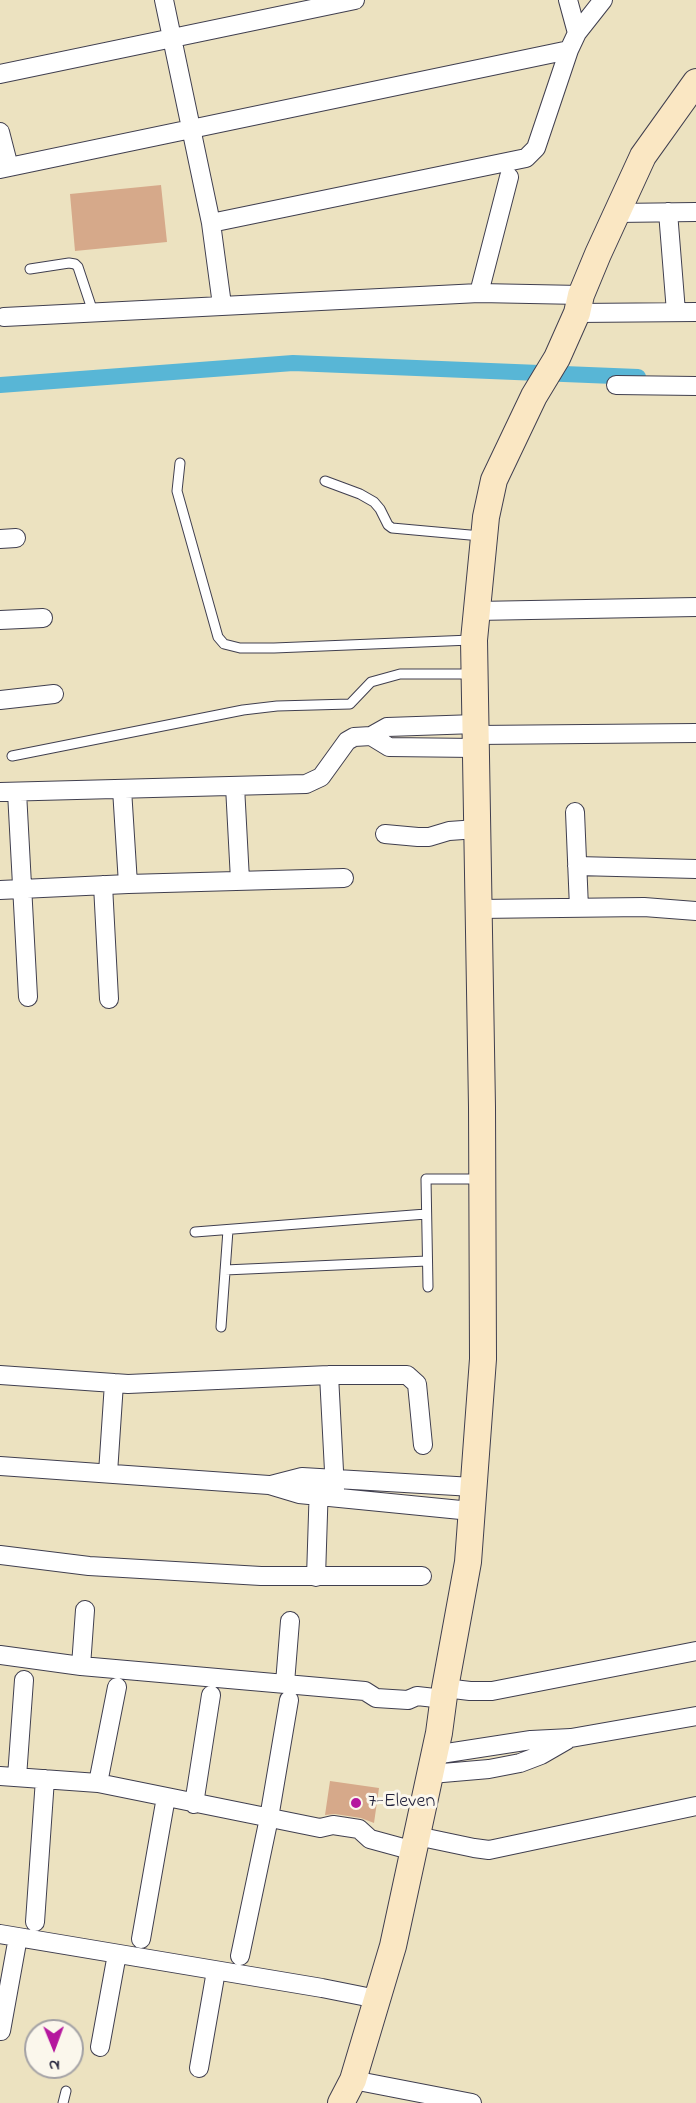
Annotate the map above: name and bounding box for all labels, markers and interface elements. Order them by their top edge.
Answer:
place label: 7-Eleven [368,1791,435,1815]
marker: 7-Eleven [349,1796,363,1810]
north arrow [24,2019,84,2079]
text: N [49,2053,60,2077]

